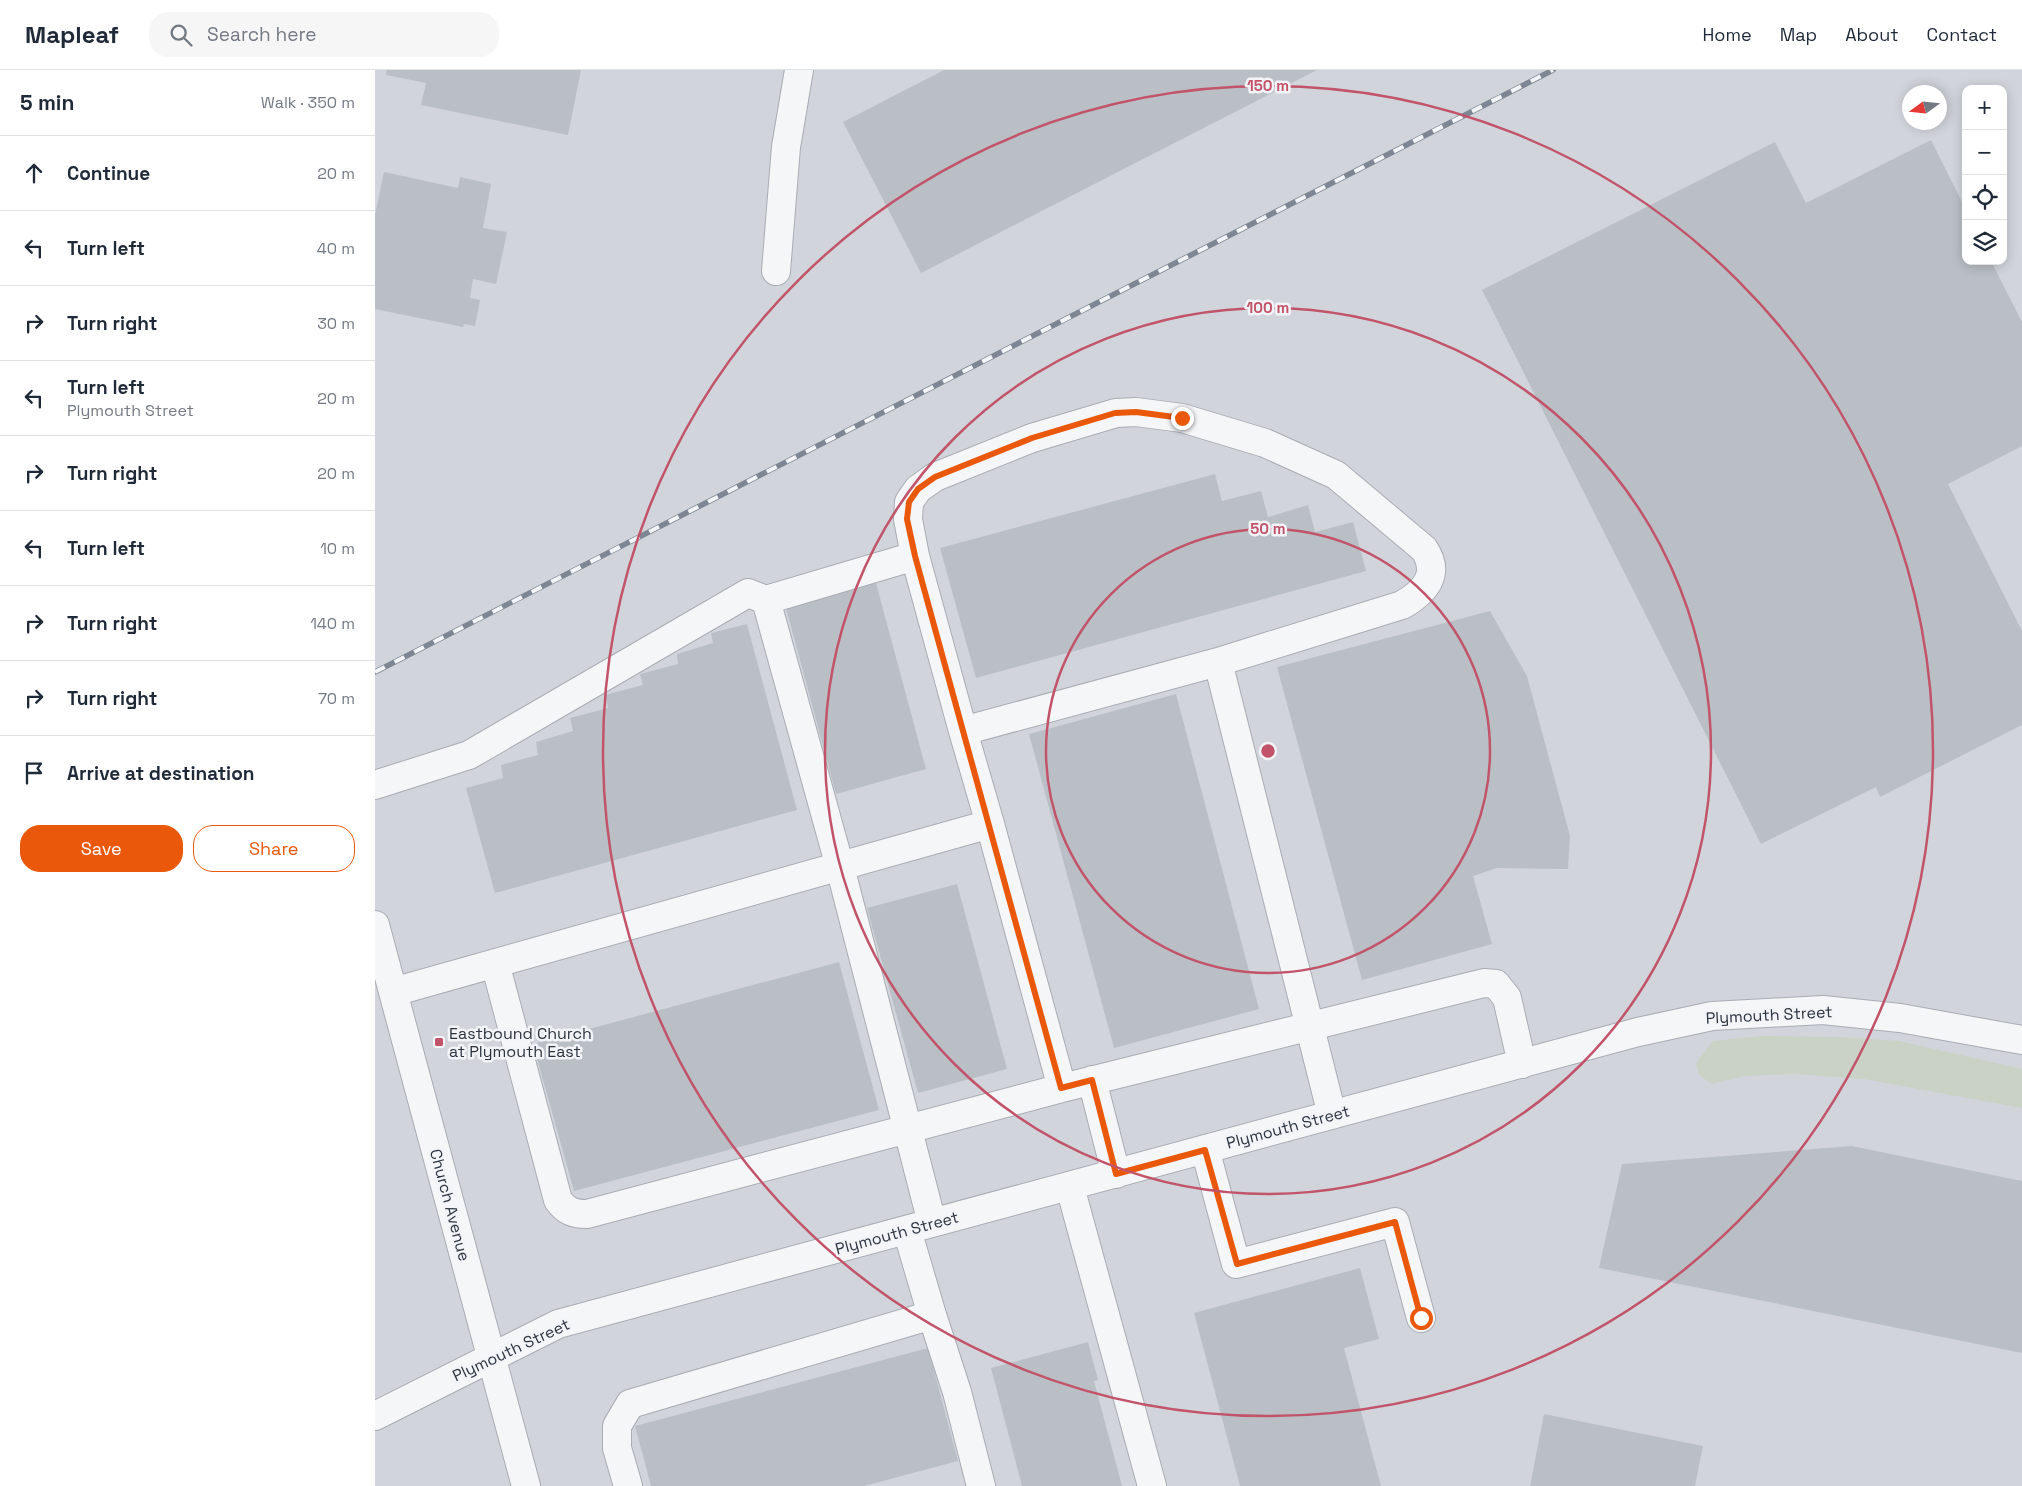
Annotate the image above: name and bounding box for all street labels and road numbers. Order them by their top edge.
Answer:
street label: Plymouth Street [1705,1001,1833,1029]
street label: Plymouth Street [1224,1100,1352,1154]
street label: Church Avenue [425,1147,475,1263]
street label: Plymouth Street [833,1206,961,1260]
street label: Plymouth Street [449,1314,573,1386]

